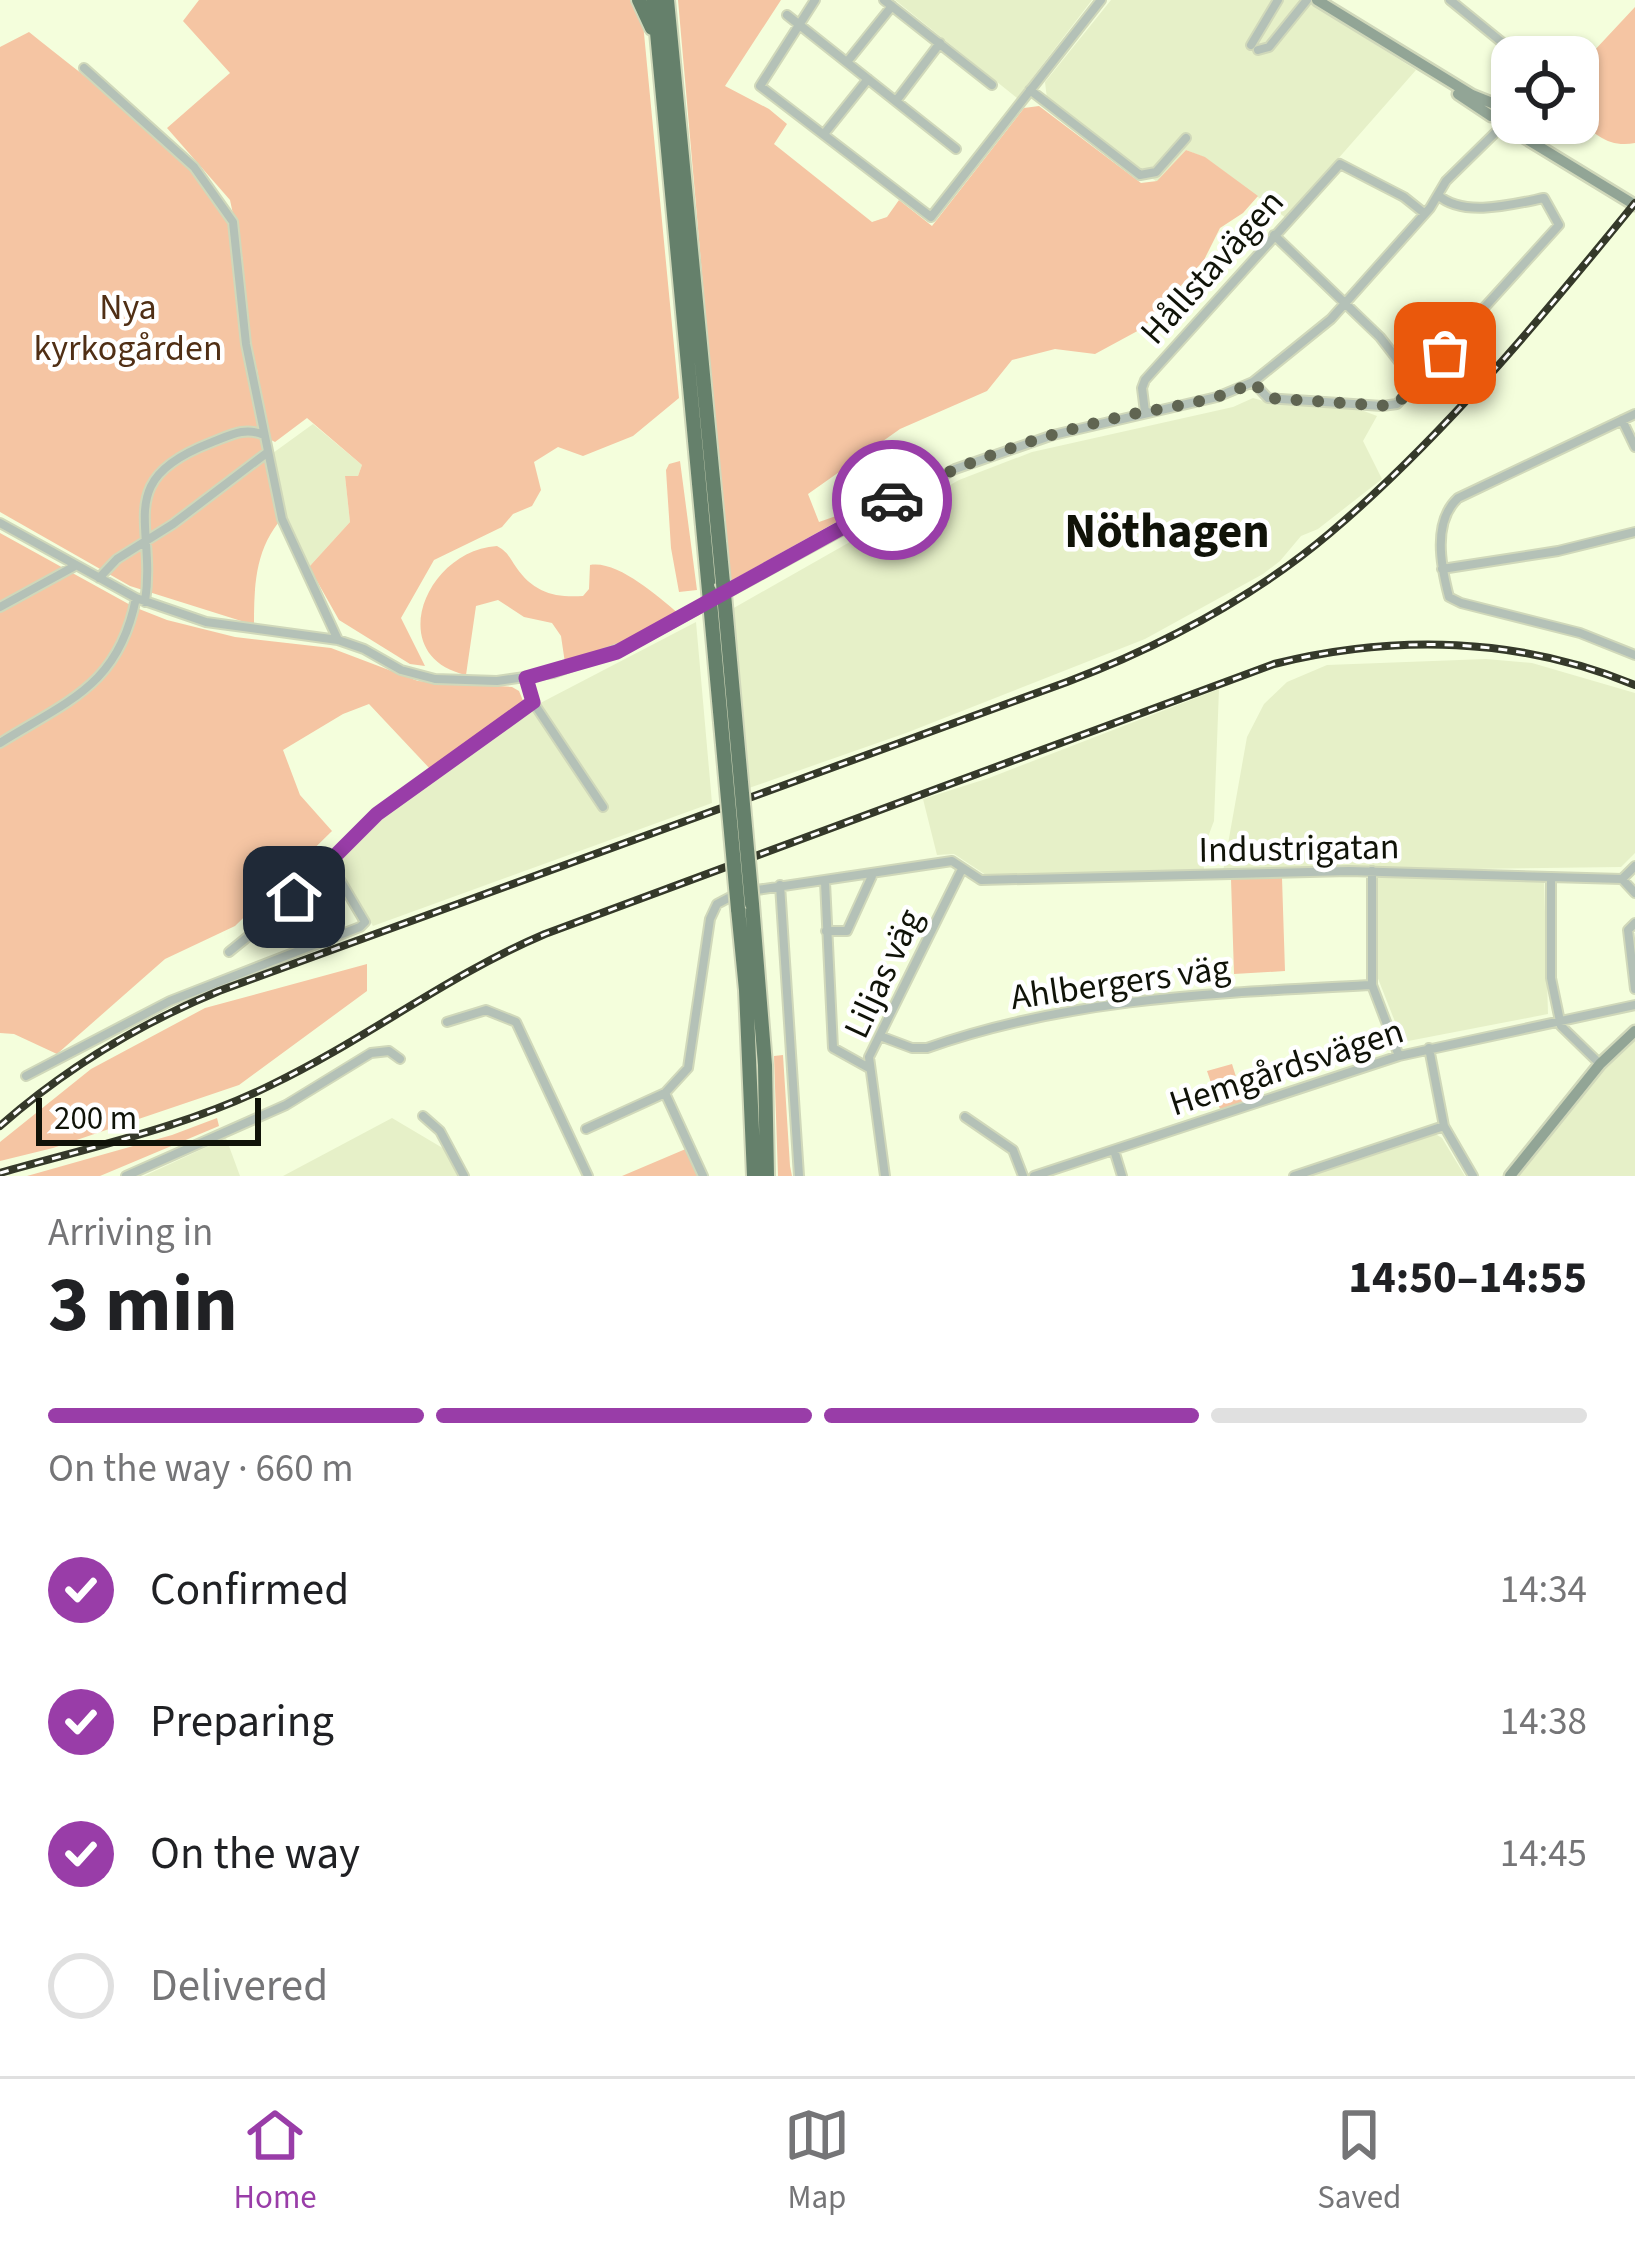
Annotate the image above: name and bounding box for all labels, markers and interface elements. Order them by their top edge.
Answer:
map controls [1491,36,1599,144]
button: locate [1491,36,1599,144]
street label: Hållstavägen [1128,178,1296,356]
park label: Nya kyrkogården [33,282,223,374]
pin [1394,302,1496,404]
icon: bag [1412,320,1478,386]
courier [832,440,952,560]
icon: car [859,467,925,533]
district label: Nöthagen [1064,498,1270,566]
street label: Industrigatan [1198,821,1400,876]
pin [243,846,345,948]
icon: home [261,864,327,930]
street label: Liljas väg [831,901,936,1047]
street label: Ahlbergers väg [1007,942,1233,1023]
street label: Hemgårdsvägen [1163,1006,1410,1129]
scale bar [36,1092,261,1145]
text: 200 m [54,1095,137,1142]
text: Arriving in [48,1205,213,1261]
text: 14:50–14:55 [1348,1246,1587,1310]
text: 3 min [48,1250,238,1361]
text: On the way · 660 m [48,1441,354,1497]
icon: check [48,1557,114,1623]
text: Confirmed [150,1558,349,1622]
text: 14:34 [1500,1562,1587,1618]
icon: check [48,1689,114,1755]
text: Preparing [150,1690,334,1754]
text: 14:38 [1500,1694,1587,1750]
icon: check [48,1821,114,1887]
text: On the way [150,1822,360,1886]
text: 14:45 [1500,1826,1587,1882]
text: Delivered [150,1954,328,2018]
tab: Home [234,2102,317,2221]
tab: Map [784,2102,850,2221]
tab: Saved [1317,2102,1401,2221]

